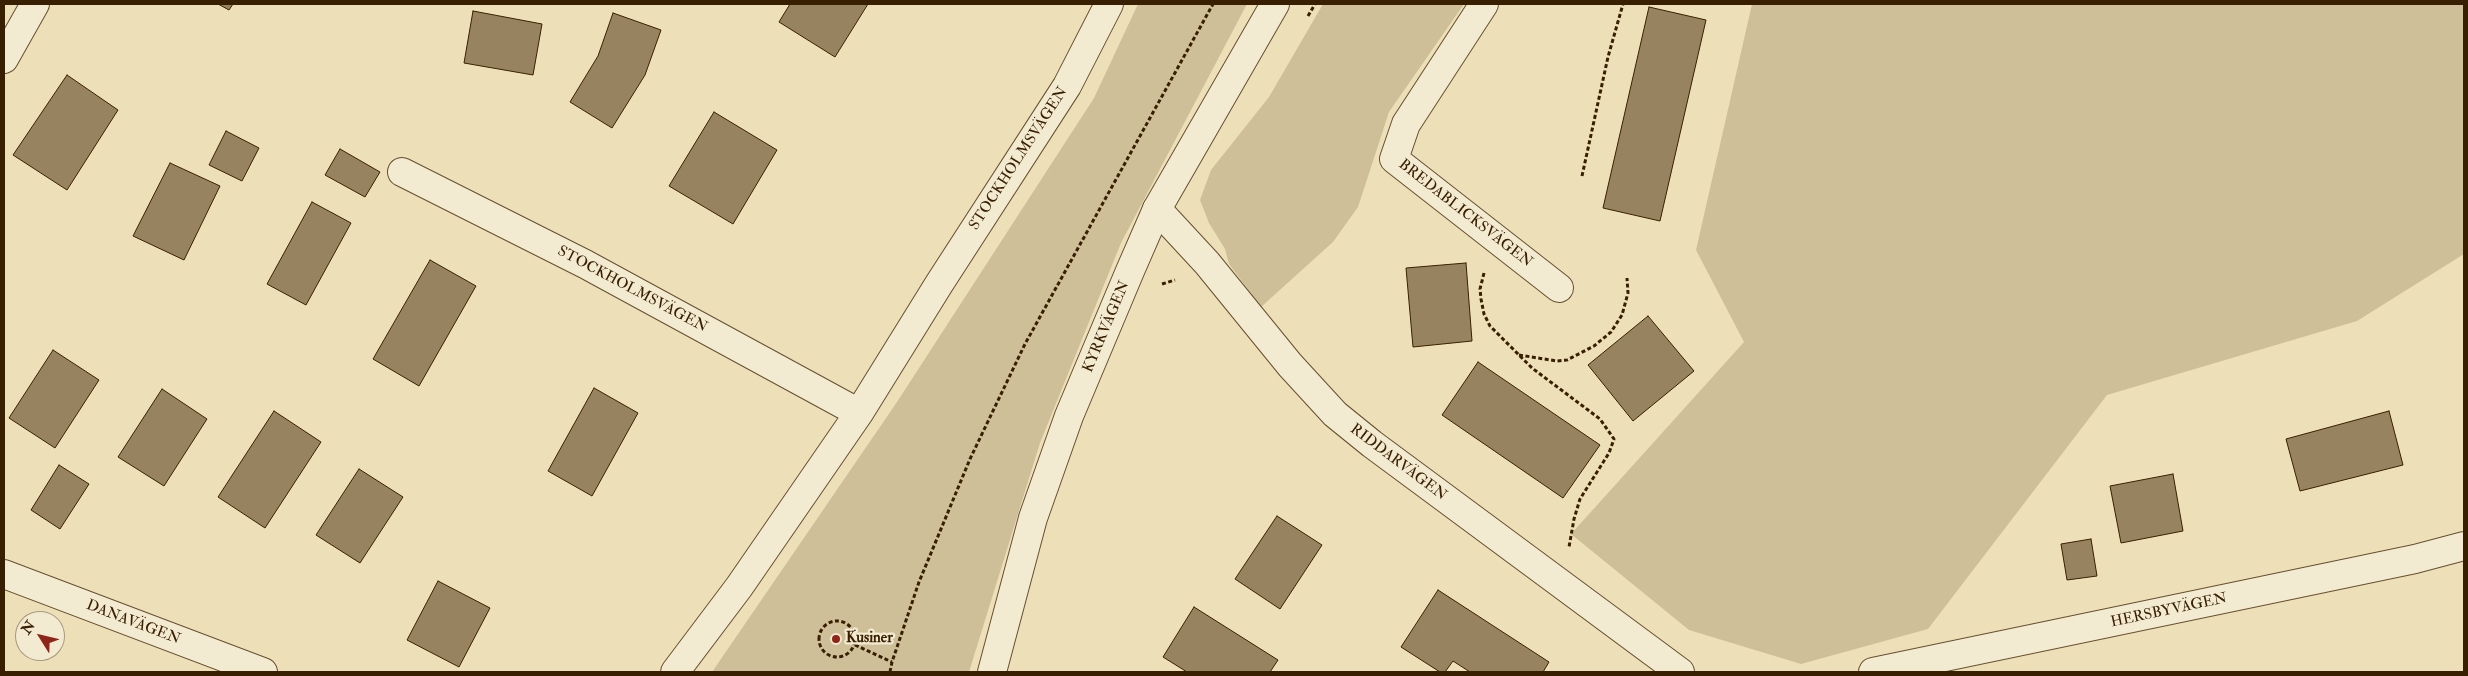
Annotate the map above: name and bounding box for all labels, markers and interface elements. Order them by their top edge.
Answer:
street label: STOCKHOLMSVÄGEN [966,84,1072,234]
street label: BREDABLICKSVÄGEN [1394,156,1536,272]
street label: STOCKHOLMSVÄGEN [554,243,710,337]
street label: KYRKVÄGEN [1080,279,1134,375]
street label: RIDDARVÄGEN [1346,421,1450,505]
street label: HERSBYVÄGEN [2109,590,2229,632]
street label: DANAVÄGEN [83,597,183,649]
north arrow [15,611,65,661]
text: N [18,617,39,638]
place label: Kusiner [846,630,893,648]
marker: Kusiner [830,633,842,645]

